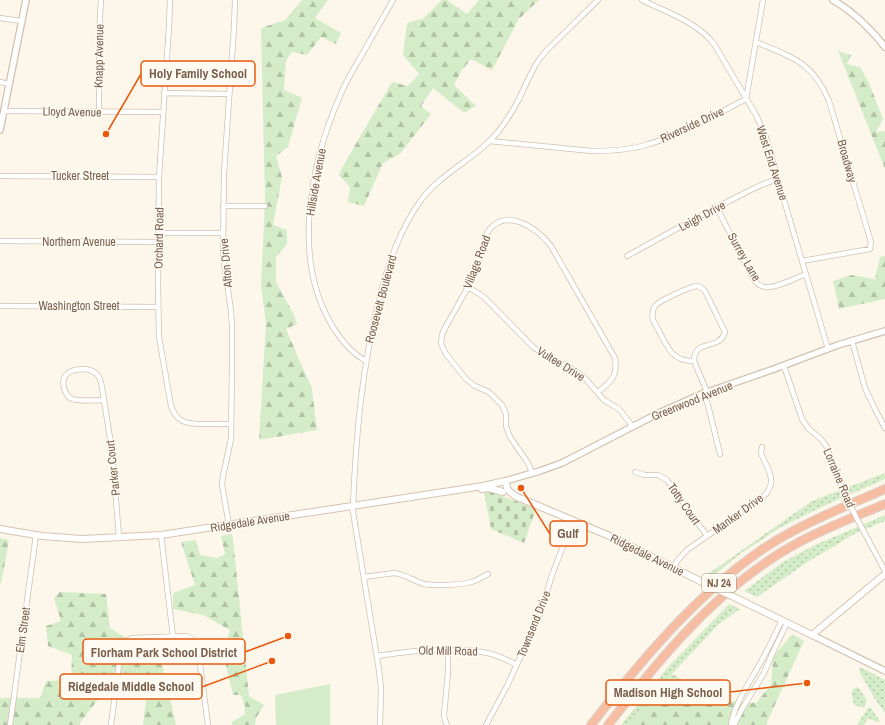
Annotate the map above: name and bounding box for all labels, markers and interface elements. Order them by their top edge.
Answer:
street label: Knapp Avenue [90,24,108,88]
callout: Holy Family School [141,61,255,86]
text: Holy Family School [149,65,247,82]
street label: Lloyd Avenue [42,103,102,121]
street label: Riverside Drive [658,103,726,147]
street label: West End Avenue [752,123,792,203]
street label: Broadway [833,138,861,184]
street label: Hillside Avenue [302,147,330,217]
street label: Tucker Street [51,168,109,184]
street label: Leigh Drive [676,197,728,235]
street label: Orchard Road [150,207,168,269]
street label: Surrey Lane [724,230,764,284]
street label: Village Road [459,233,495,291]
street label: Northern Avenue [42,234,116,250]
street label: Afton Drive [216,238,236,289]
street label: Roosevelt Boulevard [362,253,400,345]
street label: Washington Street [38,298,120,314]
street label: Vultee Drive [534,343,588,385]
street label: Greenwood Avenue [649,377,735,425]
street label: Parker Court [102,439,124,497]
street label: Lorraine Road [819,446,859,510]
street label: Totty Court [664,480,704,528]
street label: Manker Drive [709,490,767,538]
street label: Ridgedale Avenue [209,508,291,536]
callout: Gulf [550,521,587,546]
text: Gulf [557,525,579,542]
street label: Ridgedale Avenue [607,530,687,580]
road number: NJ 24 [702,574,736,592]
street label: Townsend Drive [513,588,555,660]
street label: Elm Street [12,606,34,654]
callout: Florham Park School District [83,639,245,664]
street label: Old Mill Road [418,642,478,660]
text: Florham Park School District [91,644,238,661]
callout: Ridgedale Middle School [60,674,202,699]
text: Ridgedale Middle School [68,678,194,695]
callout: Madison High School [606,680,730,705]
text: Madison High School [614,684,722,701]

